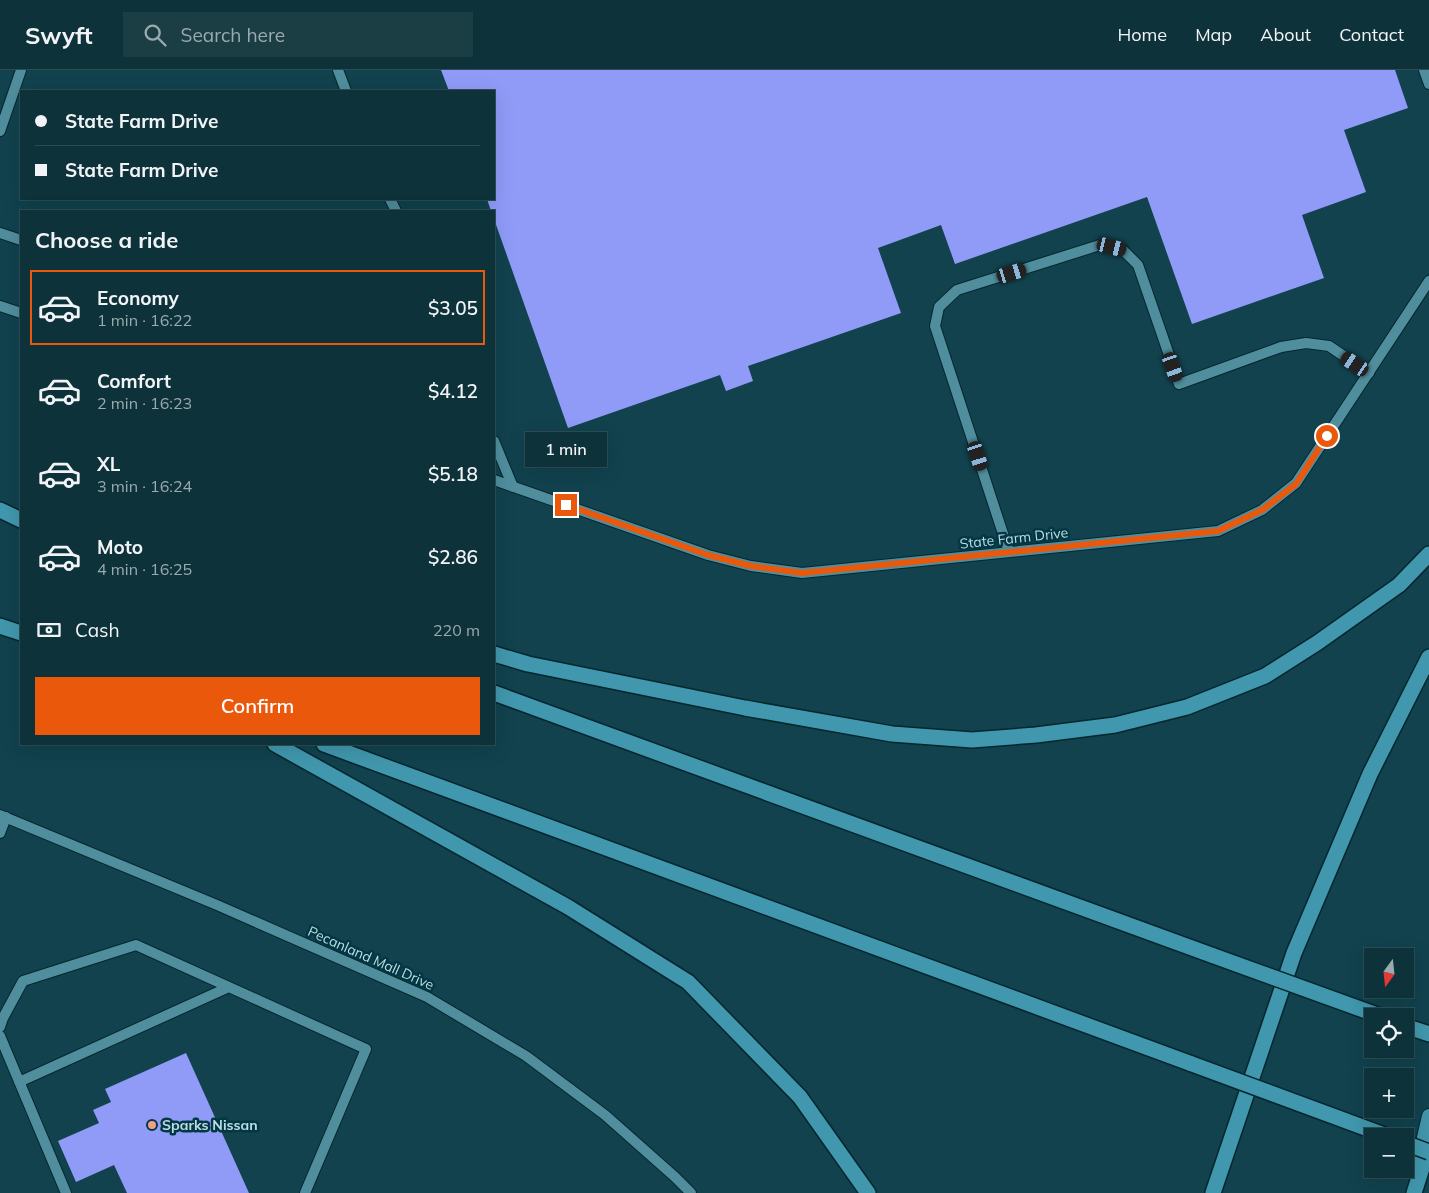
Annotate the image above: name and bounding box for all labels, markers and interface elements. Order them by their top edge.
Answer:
search box [123,12,473,57]
text: Swyft [25,20,93,50]
icon: search [141,21,169,49]
text: Search here [181,23,285,47]
text: Home [1117,23,1167,46]
text: Map [1195,23,1232,46]
text: About [1260,23,1311,46]
text: Contact [1339,23,1404,46]
text: State Farm Drive [65,109,218,133]
text: State Farm Drive [65,158,218,182]
text: Choose a ride [35,226,178,254]
car [1095,236,1128,258]
car [995,261,1028,285]
icon: car [37,285,82,330]
text: Economy [97,286,179,310]
text: $3.05 [428,296,478,320]
text: 1 min · 16:22 [97,310,192,330]
car [1338,349,1371,379]
car [1161,350,1184,384]
icon: car [37,368,82,413]
text: Comfort [97,369,171,393]
text: $4.12 [428,379,478,403]
text: 2 min · 16:23 [97,393,192,413]
route start [1316,425,1338,447]
callout: 1 min [525,432,607,468]
text: 1 min [545,439,587,459]
car [966,439,989,473]
icon: car [37,451,82,496]
text: XL [97,452,120,476]
text: $5.18 [428,462,478,486]
text: 3 min · 16:24 [97,476,192,496]
route end [555,494,577,516]
street label: State Farm Drive [959,523,1069,553]
icon: car [37,534,82,579]
text: Moto [97,535,143,559]
text: $2.86 [428,545,478,569]
text: 4 min · 16:25 [97,559,192,579]
icon: cash [35,616,63,644]
text: Cash [75,618,120,642]
text: 220 m [433,620,480,640]
button: Confirm [35,677,480,735]
street label: Pecanland Mall Drive [305,922,437,994]
north arrow [1364,948,1414,998]
map controls [1364,948,1414,1178]
button: locate [1364,1008,1414,1058]
button: + [1364,1068,1414,1118]
place label: Sparks Nissan [162,1116,258,1134]
marker: Sparks Nissan [146,1119,158,1131]
button: − [1364,1128,1414,1178]

